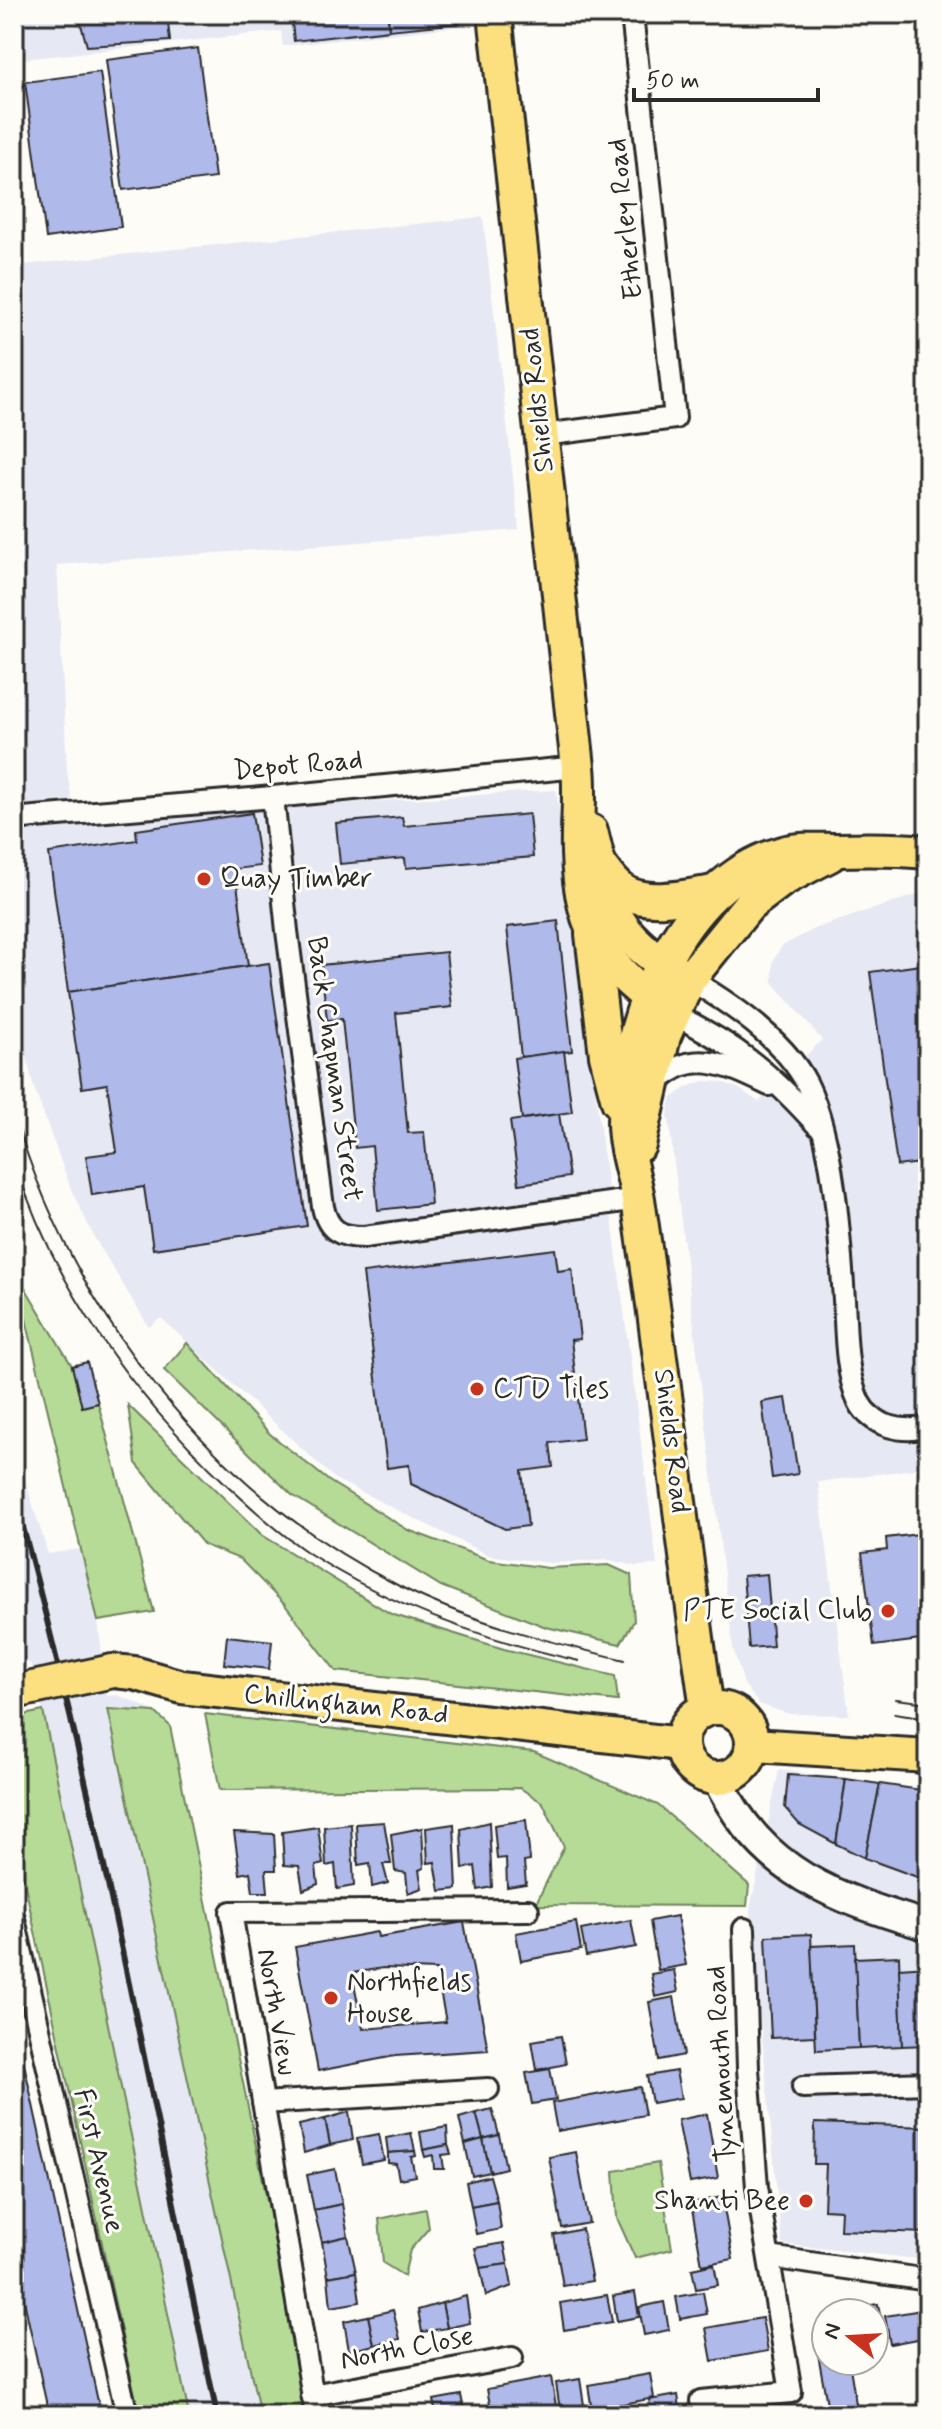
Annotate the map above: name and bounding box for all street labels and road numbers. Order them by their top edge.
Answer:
street label: Etherley Road [599,137,653,301]
street label: Shields Road [512,326,564,474]
street label: Depot Road [232,742,364,790]
street label: Back Chapman Street [297,934,371,1204]
street label: Shields Road [644,1367,698,1515]
street label: Chillingham Road [242,1676,450,1737]
street label: North View [247,1946,305,2078]
street label: Tynemouth Road [698,1965,746,2163]
street label: First Avenue [63,2085,133,2237]
street label: North Close [337,2318,477,2380]

